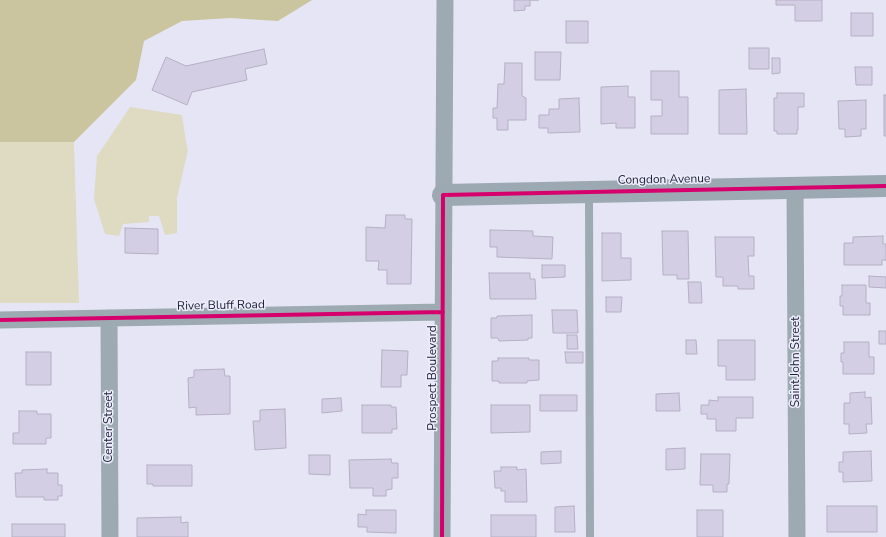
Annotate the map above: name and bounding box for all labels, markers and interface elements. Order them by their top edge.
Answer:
street label: Congdon Avenue [618,172,710,188]
street label: River Bluff Road [177,298,265,314]
street label: Saint John Street [789,317,803,407]
street label: Prospect Boulevard [426,325,440,431]
street label: Center Street [102,391,116,463]

